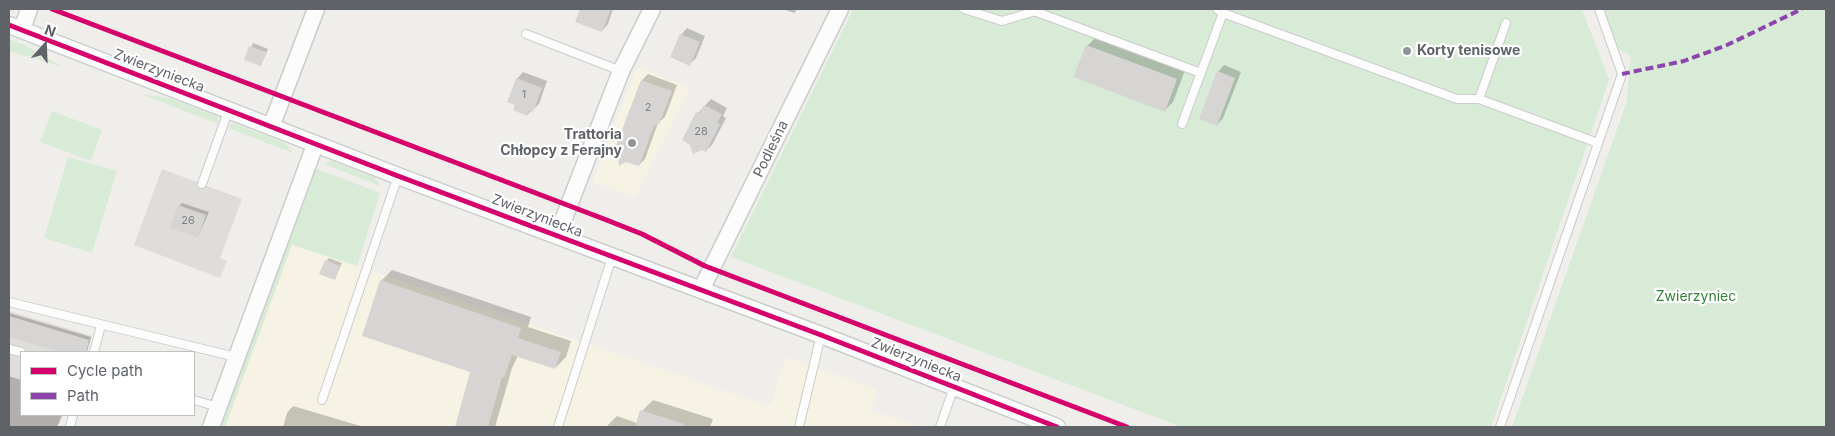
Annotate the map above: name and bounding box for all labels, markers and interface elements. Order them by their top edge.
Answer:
north arrow [20,20,70,70]
text: N [42,21,58,40]
place label: Korty tenisowe [1417,43,1520,59]
marker: Korty tenisowe [1401,45,1413,57]
street label: Zwierzyniecka [111,46,207,96]
house number: 1 [522,88,526,102]
house number: 2 [645,101,651,115]
street label: Podleśna [750,118,792,180]
house number: 28 [694,125,708,139]
place label: Trattoria Chłopcy z Ferajny [500,127,622,160]
marker: Trattoria Chłopcy z Ferajny [626,137,638,149]
street label: Zwierzyniecka [489,191,585,241]
house number: 26 [181,214,195,228]
park label: Zwierzyniec [1656,289,1736,305]
street label: Zwierzyniecka [868,334,964,386]
legend [20,351,195,416]
text: Cycle path [67,361,143,380]
text: Path [67,386,99,405]

